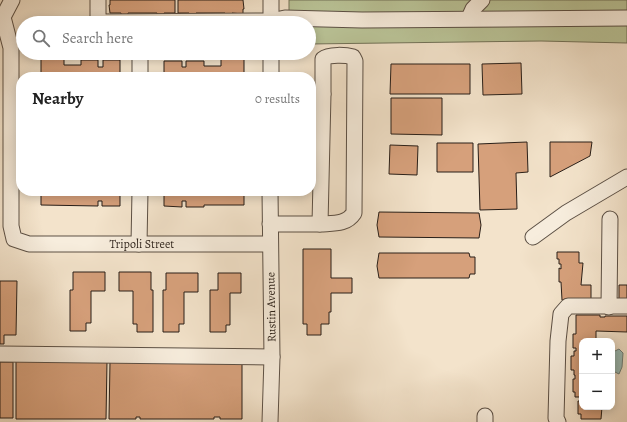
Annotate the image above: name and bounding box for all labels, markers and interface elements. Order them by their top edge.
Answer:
search box [16,16,316,60]
icon: search [30,27,52,49]
text: Search here [62,28,133,48]
text: Nearby [32,87,83,110]
text: 0 results [255,90,300,107]
street label: Tripoli Street [109,236,174,252]
street label: Rustin Avenue [262,272,280,342]
map controls [579,338,615,410]
button: + [579,338,615,374]
button: − [579,374,615,410]

